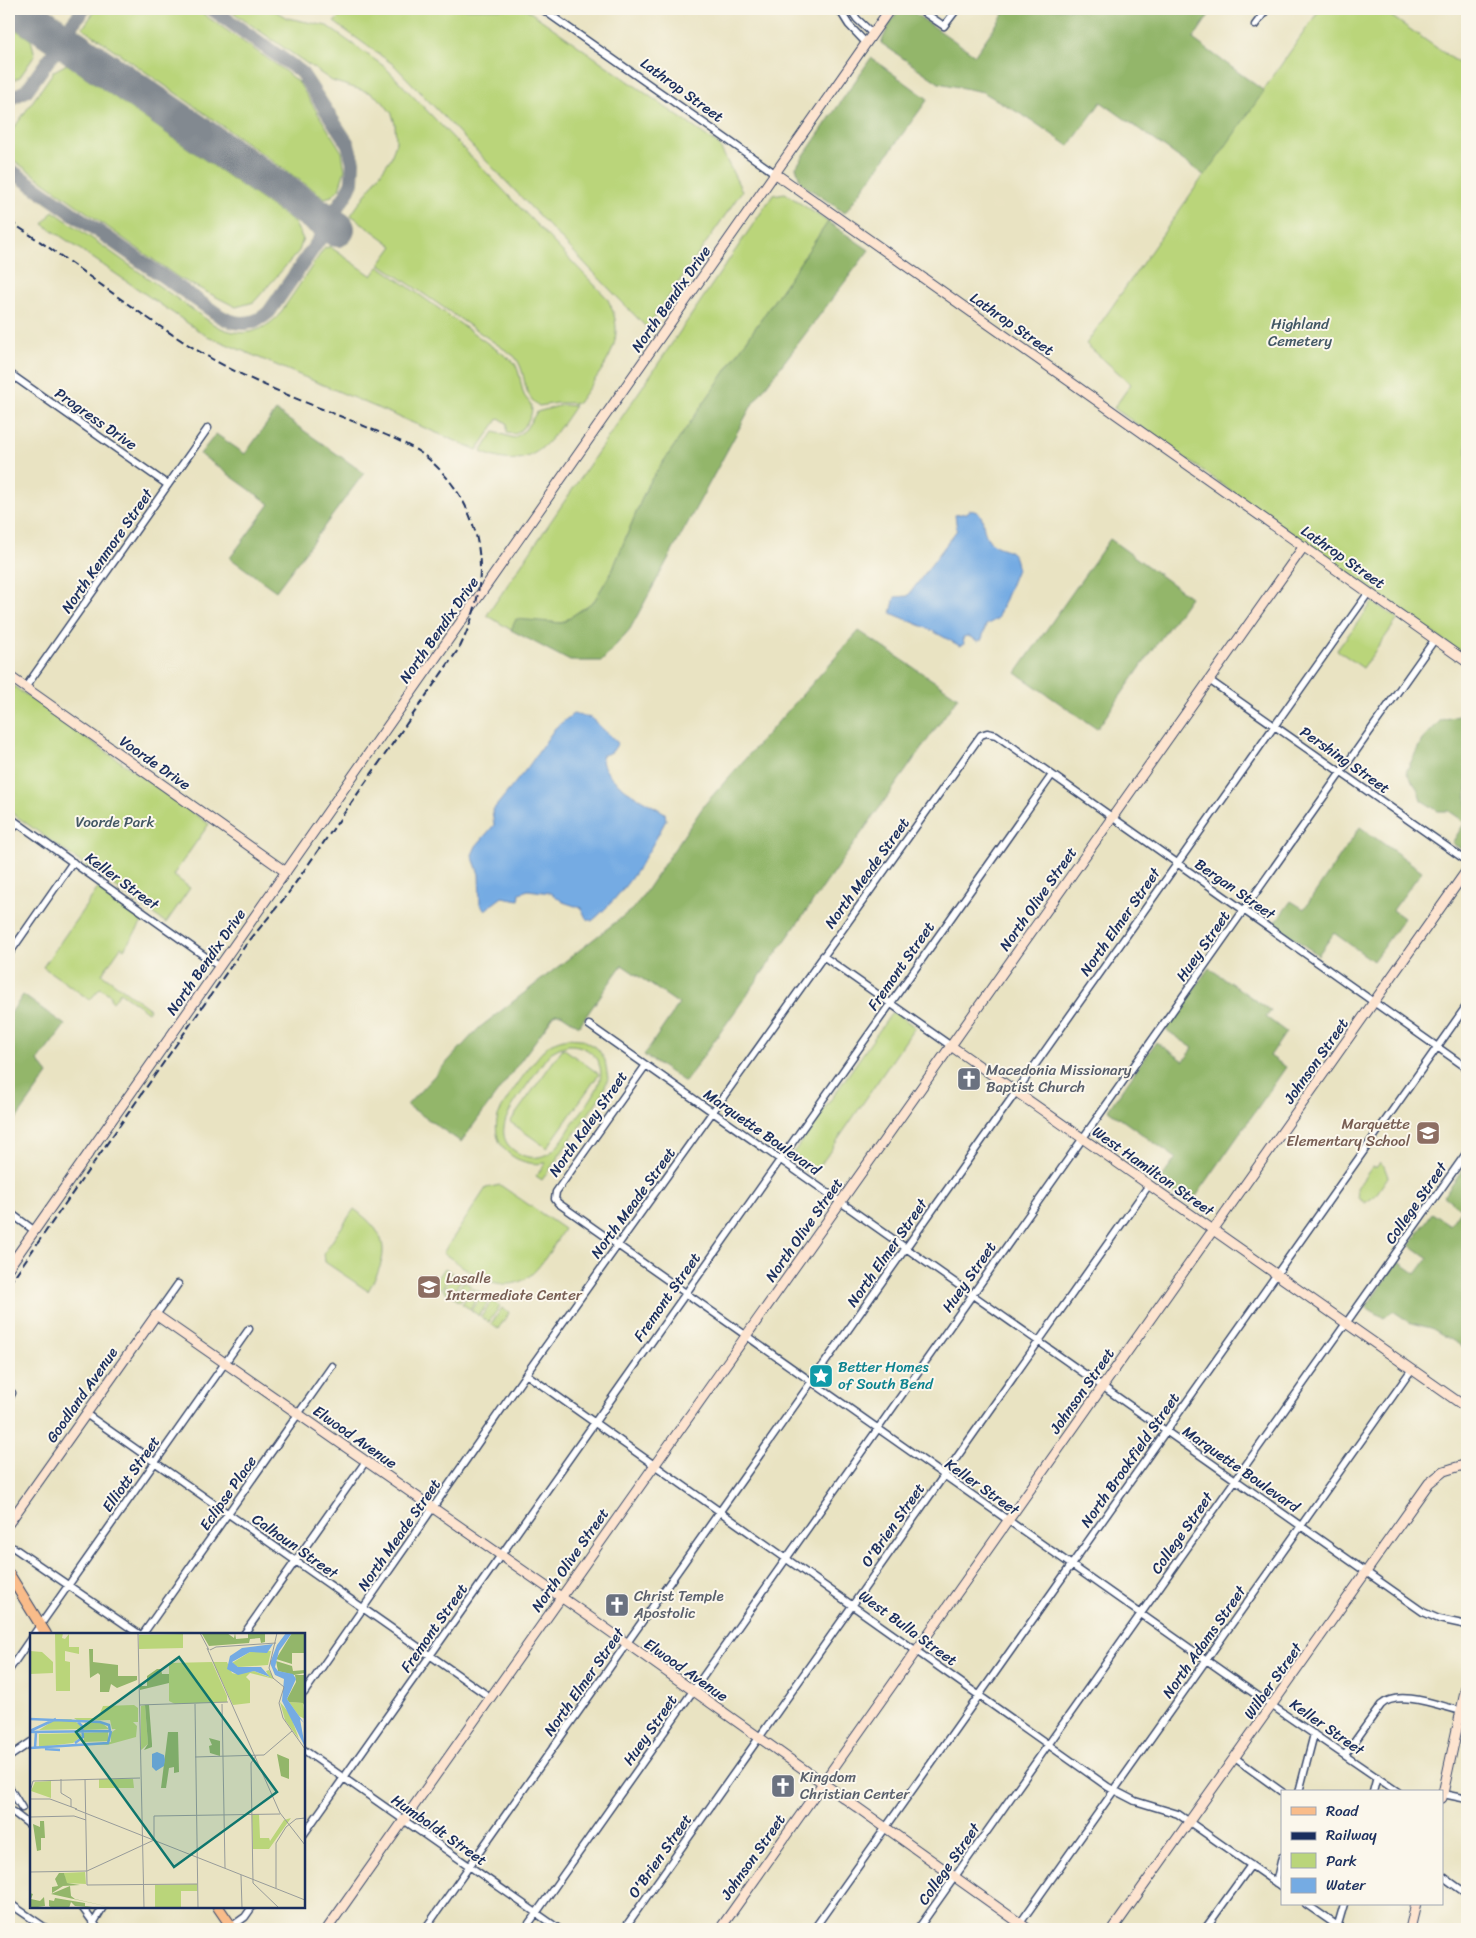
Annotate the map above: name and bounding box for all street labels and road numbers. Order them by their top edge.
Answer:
street label: Lathrop Street [635,51,730,130]
street label: North Bendix Drive [624,240,718,358]
street label: Lathrop Street [964,285,1060,363]
street label: Progress Drive [49,381,143,457]
street label: North Kenmore Street [54,482,160,619]
street label: Lathrop Street [1295,518,1391,596]
street label: North Bendix Drive [392,571,486,689]
street label: Pershing Street [1295,719,1396,801]
street label: Voorde Drive [114,729,196,797]
street label: North Meade Street [818,811,917,934]
street label: North Olive Street [992,841,1084,957]
street label: Keller Street [79,845,165,917]
street label: Bergan Street [1189,852,1282,927]
street label: North Elmer Street [1073,862,1168,982]
street label: North Bendix Drive [159,903,253,1021]
street label: Huey Street [1169,905,1237,987]
street label: Fremont Street [861,916,942,1016]
street label: Johnson Street [1276,1012,1356,1110]
street label: North Kaley Street [542,1065,635,1182]
street label: Marquette Boulevard [698,1082,827,1183]
street label: West Hamilton Street [1087,1119,1220,1224]
street label: North Meade Street [584,1141,683,1264]
street label: College Street [1378,1156,1455,1250]
street label: North Olive Street [758,1172,850,1288]
street label: North Elmer Street [840,1193,935,1313]
street label: Huey Street [935,1236,1003,1318]
street label: Fremont Street [627,1247,708,1347]
street label: Goodland Avenue [39,1342,125,1448]
street label: Johnson Street [1042,1342,1122,1440]
street label: North Brookfield Street [1073,1387,1187,1533]
street label: Elwood Avenue [307,1398,403,1476]
street label: Marquette Boulevard [1177,1419,1306,1520]
street label: Elliott Street [95,1430,167,1518]
street label: Eclipse Place [192,1450,264,1536]
street label: Keller Street [939,1452,1026,1523]
street label: North Meade Street [350,1473,448,1597]
street label: O'Brien Street [854,1477,932,1573]
street label: College Street [1144,1486,1221,1580]
street label: North Olive Street [524,1502,616,1618]
street label: Calhoun Street [246,1507,344,1586]
street label: Fremont Street [394,1578,475,1678]
street label: North Adams Street [1155,1579,1253,1704]
street label: West Bulla Street [853,1583,963,1673]
street label: North Elmer Street [537,1622,632,1742]
street label: Elwood Avenue [638,1631,734,1709]
street label: Wilber Street [1237,1636,1310,1725]
street label: Huey Street [616,1689,684,1771]
street label: Keller Street [1284,1692,1371,1763]
street label: Humboldt Street [386,1787,493,1873]
street label: O'Brien Street [621,1808,699,1904]
street label: Johnson Street [713,1808,793,1906]
street label: College Street [911,1817,988,1911]

